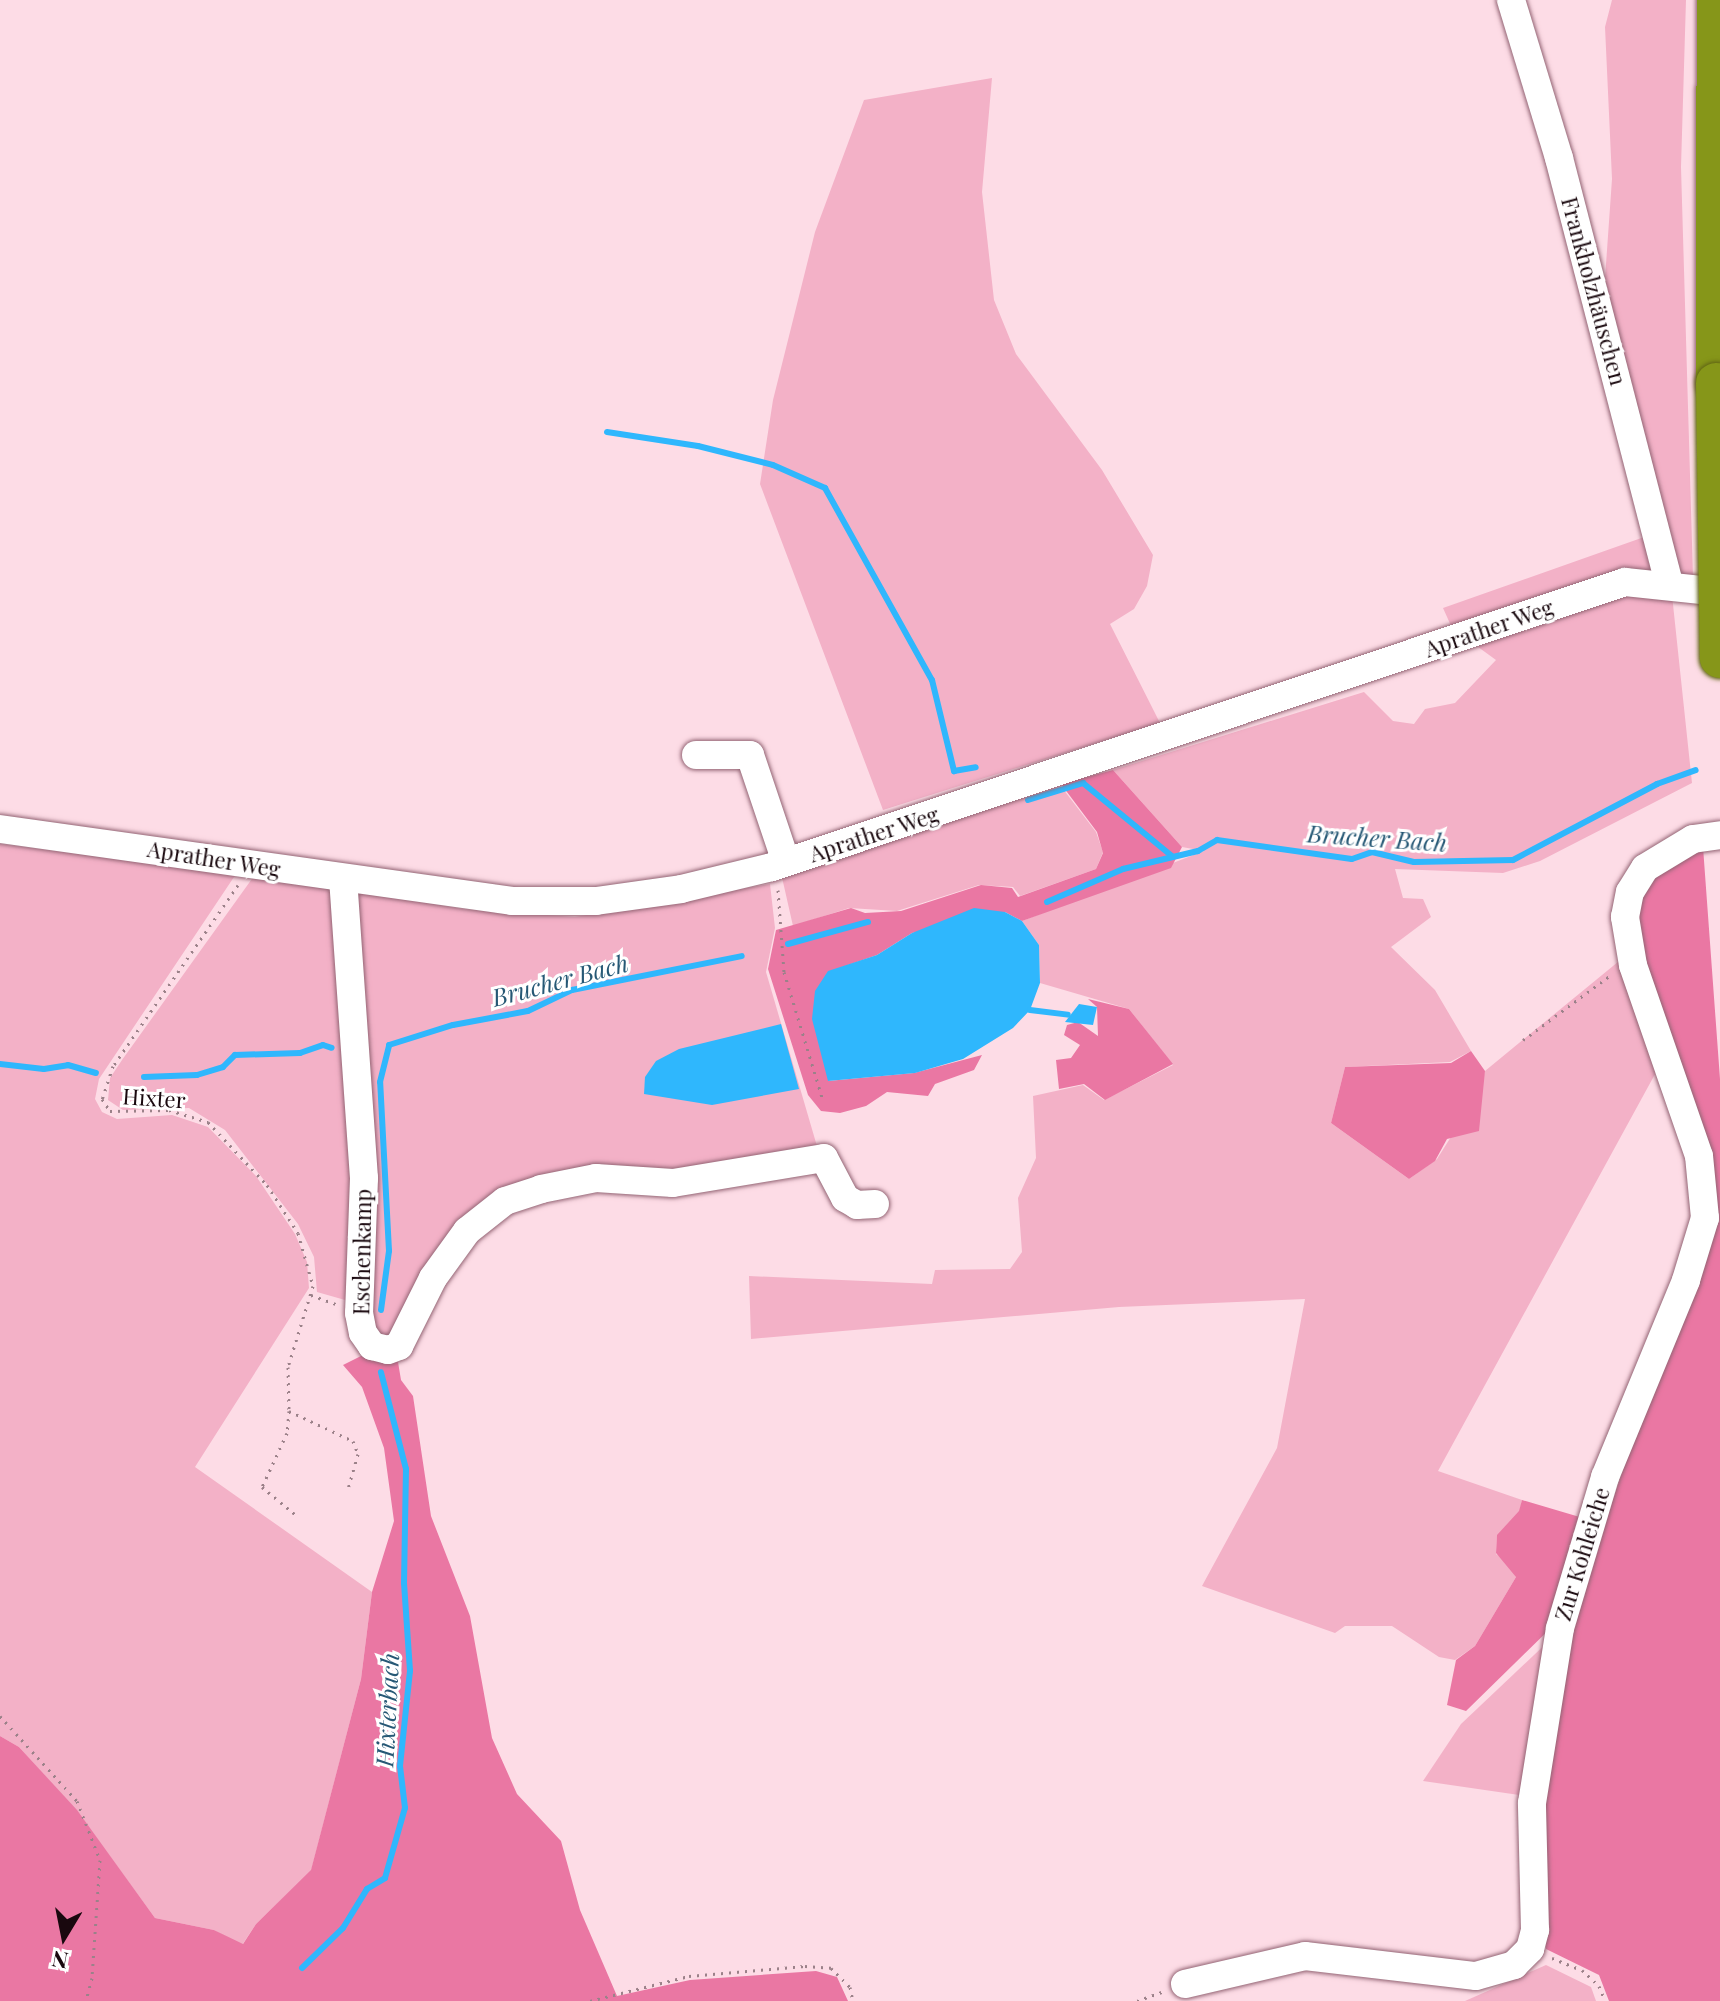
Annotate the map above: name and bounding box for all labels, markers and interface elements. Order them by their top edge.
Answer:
street label: Frankholzhäuschen [1556,194,1632,388]
street label: Aprather Weg [1421,593,1557,663]
street label: Aprather Weg [805,800,943,868]
water label: Brucher Bach [1306,819,1448,857]
street label: Aprather Weg [145,835,283,883]
water label: Brucher Bach [489,948,631,1012]
street label: Hixter [122,1083,186,1113]
street label: Eschenkamp [348,1189,376,1315]
street label: Zur Kohleiche [1549,1484,1615,1624]
water label: Hixterbach [370,1652,404,1768]
north arrow [24,1897,104,1977]
text: N [49,1944,70,1977]

